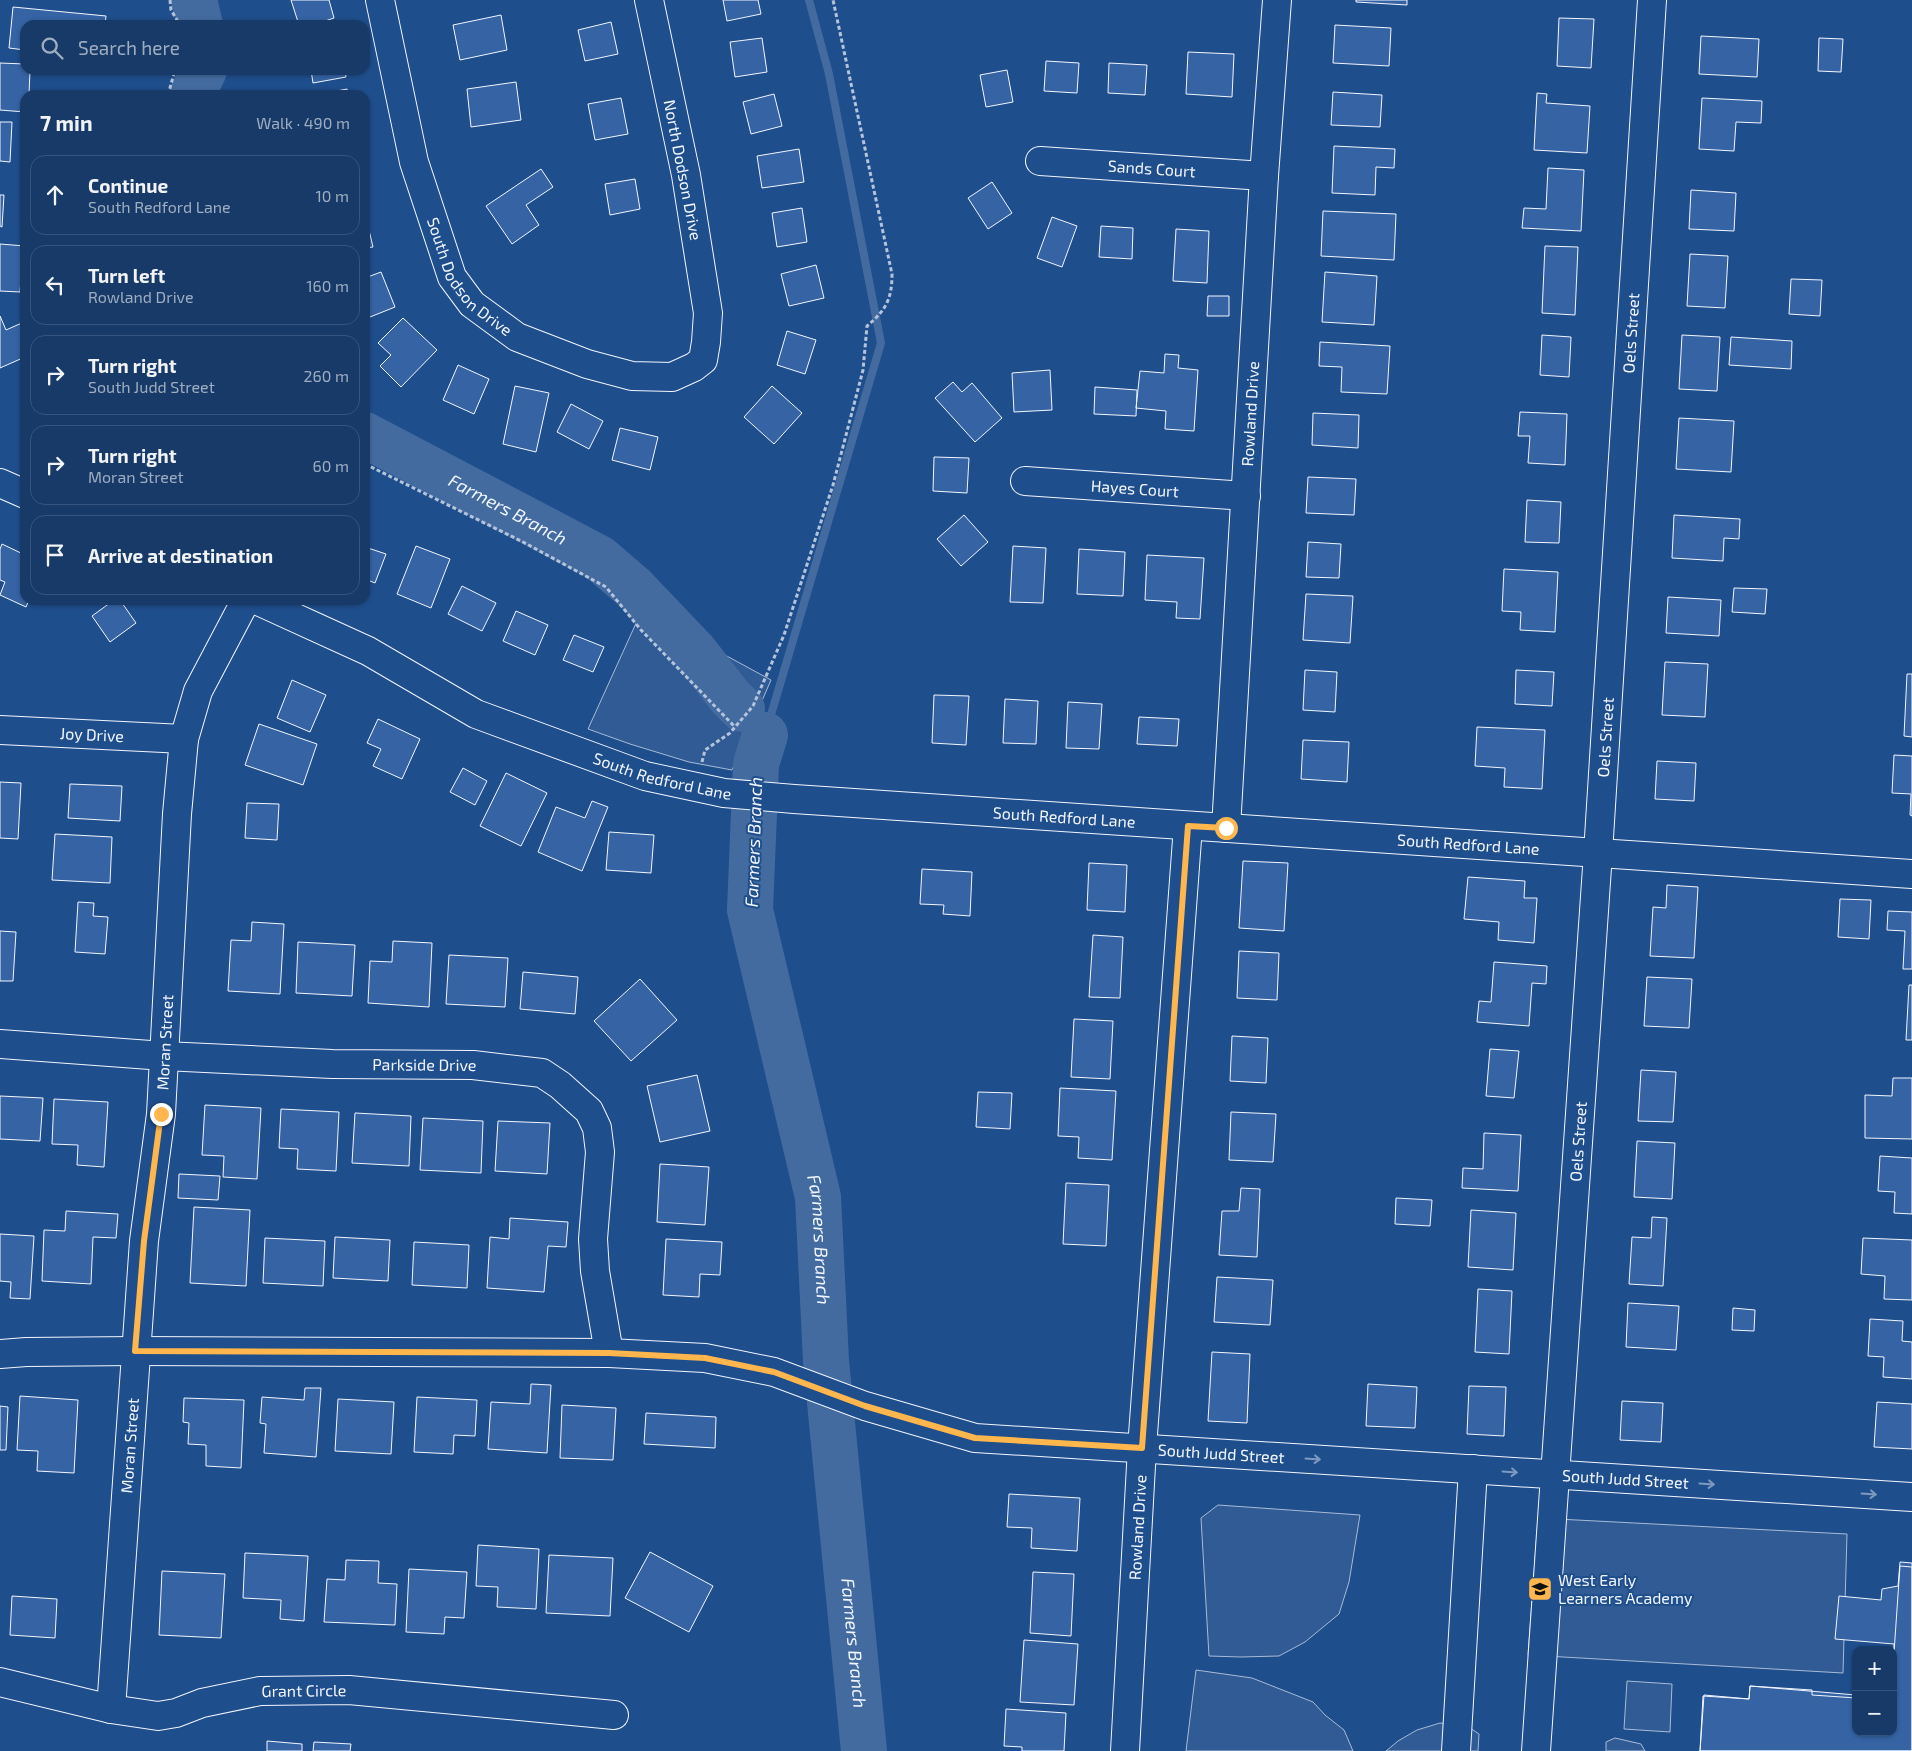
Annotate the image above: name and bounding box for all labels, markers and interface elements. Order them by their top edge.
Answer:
search box [20,20,370,75]
icon: search [38,34,66,62]
text: Search here [78,36,180,59]
street label: North Dodson Drive [661,98,706,242]
text: 7 min [40,110,93,135]
text: Walk · 490 m [256,113,350,132]
street label: Sands Court [1107,156,1196,180]
text: Continue [88,174,168,197]
icon: ahead [41,181,69,209]
text: 10 m [315,186,349,205]
text: South Redford Lane [88,197,231,216]
street label: South Dodson Drive [424,215,516,339]
text: Turn left [88,264,165,287]
icon: left [41,271,69,299]
text: 160 m [306,276,349,295]
text: Rowland Drive [88,287,194,306]
street label: Oels Street [1618,292,1642,374]
text: Turn right [88,354,176,377]
street label: Rowland Drive [1237,360,1262,467]
icon: right [41,361,69,389]
text: 260 m [304,366,349,385]
text: South Judd Street [88,377,215,396]
text: Turn right [88,444,176,467]
icon: right [41,451,69,479]
text: 60 m [313,456,349,475]
text: Moran Street [88,467,184,486]
water label: Farmers Branch [445,469,571,549]
street label: Hayes Court [1090,475,1179,500]
icon: arrive [41,541,69,569]
text: Arrive at destination [88,544,273,567]
street label: Oels Street [1593,697,1617,778]
street label: Joy Drive [59,723,124,745]
street label: South Redford Lane [591,748,732,803]
water label: Farmers Branch [740,776,766,908]
street label: South Redford Lane [992,802,1136,831]
route start [1215,817,1238,840]
street label: South Redford Lane [1396,829,1540,858]
street label: Moran Street [152,994,176,1091]
street label: Parkside Drive [372,1054,477,1074]
street label: Oels Street [1565,1101,1590,1182]
route end [150,1103,173,1126]
water label: Farmers Branch [803,1172,835,1305]
street label: Moran Street [116,1397,142,1494]
street label: South Judd Street [1157,1440,1285,1466]
one-way arrow [1304,1455,1320,1464]
street label: South Judd Street [1562,1465,1689,1492]
one-way arrow [1501,1467,1517,1476]
street label: Rowland Drive [1125,1474,1149,1581]
one-way arrow [1699,1480,1715,1489]
one-way arrow [1861,1490,1877,1499]
place label: West Early Learners Academy [1558,1570,1693,1607]
school or university icon: West Early Learners Academy [1527,1576,1553,1602]
water label: Farmers Branch [837,1577,872,1709]
map controls [1852,1646,1897,1736]
button: + [1852,1646,1897,1691]
street label: Grant Circle [261,1680,346,1700]
button: − [1852,1691,1897,1736]

